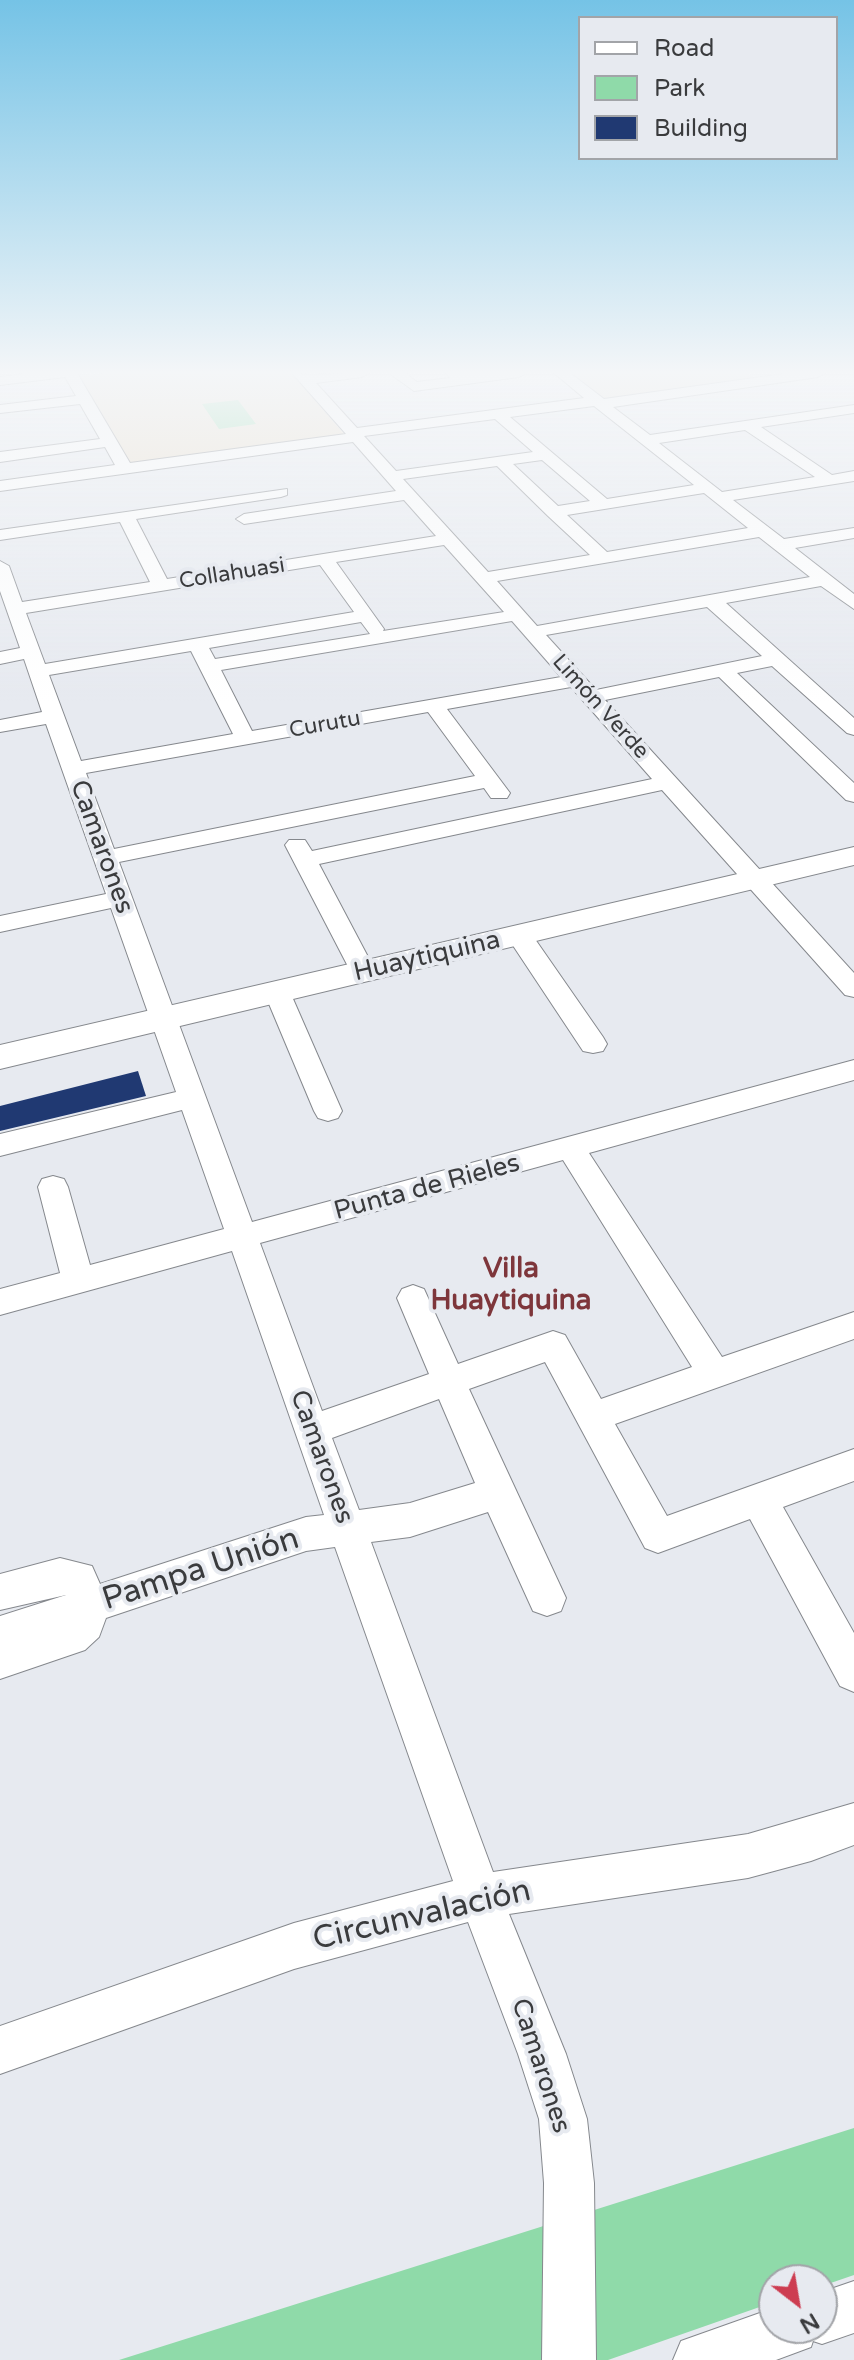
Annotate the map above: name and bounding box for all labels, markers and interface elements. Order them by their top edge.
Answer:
legend [578,16,838,160]
text: Road [654,34,714,63]
text: Park [654,74,705,103]
text: Building [654,114,748,143]
street label: Collahuasi [177,553,287,595]
street label: Limón Verde [546,649,654,765]
street label: Curutu [287,706,363,744]
street label: Camarones [62,776,140,918]
street label: Huaytiquina [351,925,503,989]
street label: Punta de Rieles [331,1148,523,1228]
district label: Villa Huaytiquina [430,1253,592,1319]
street label: Camarones [282,1386,360,1528]
street label: Pampa Unión [98,1520,304,1620]
street label: Circunvalación [309,1872,535,1960]
street label: Camarones [504,1995,576,2137]
north arrow [758,2264,838,2344]
text: N [795,2307,824,2339]

